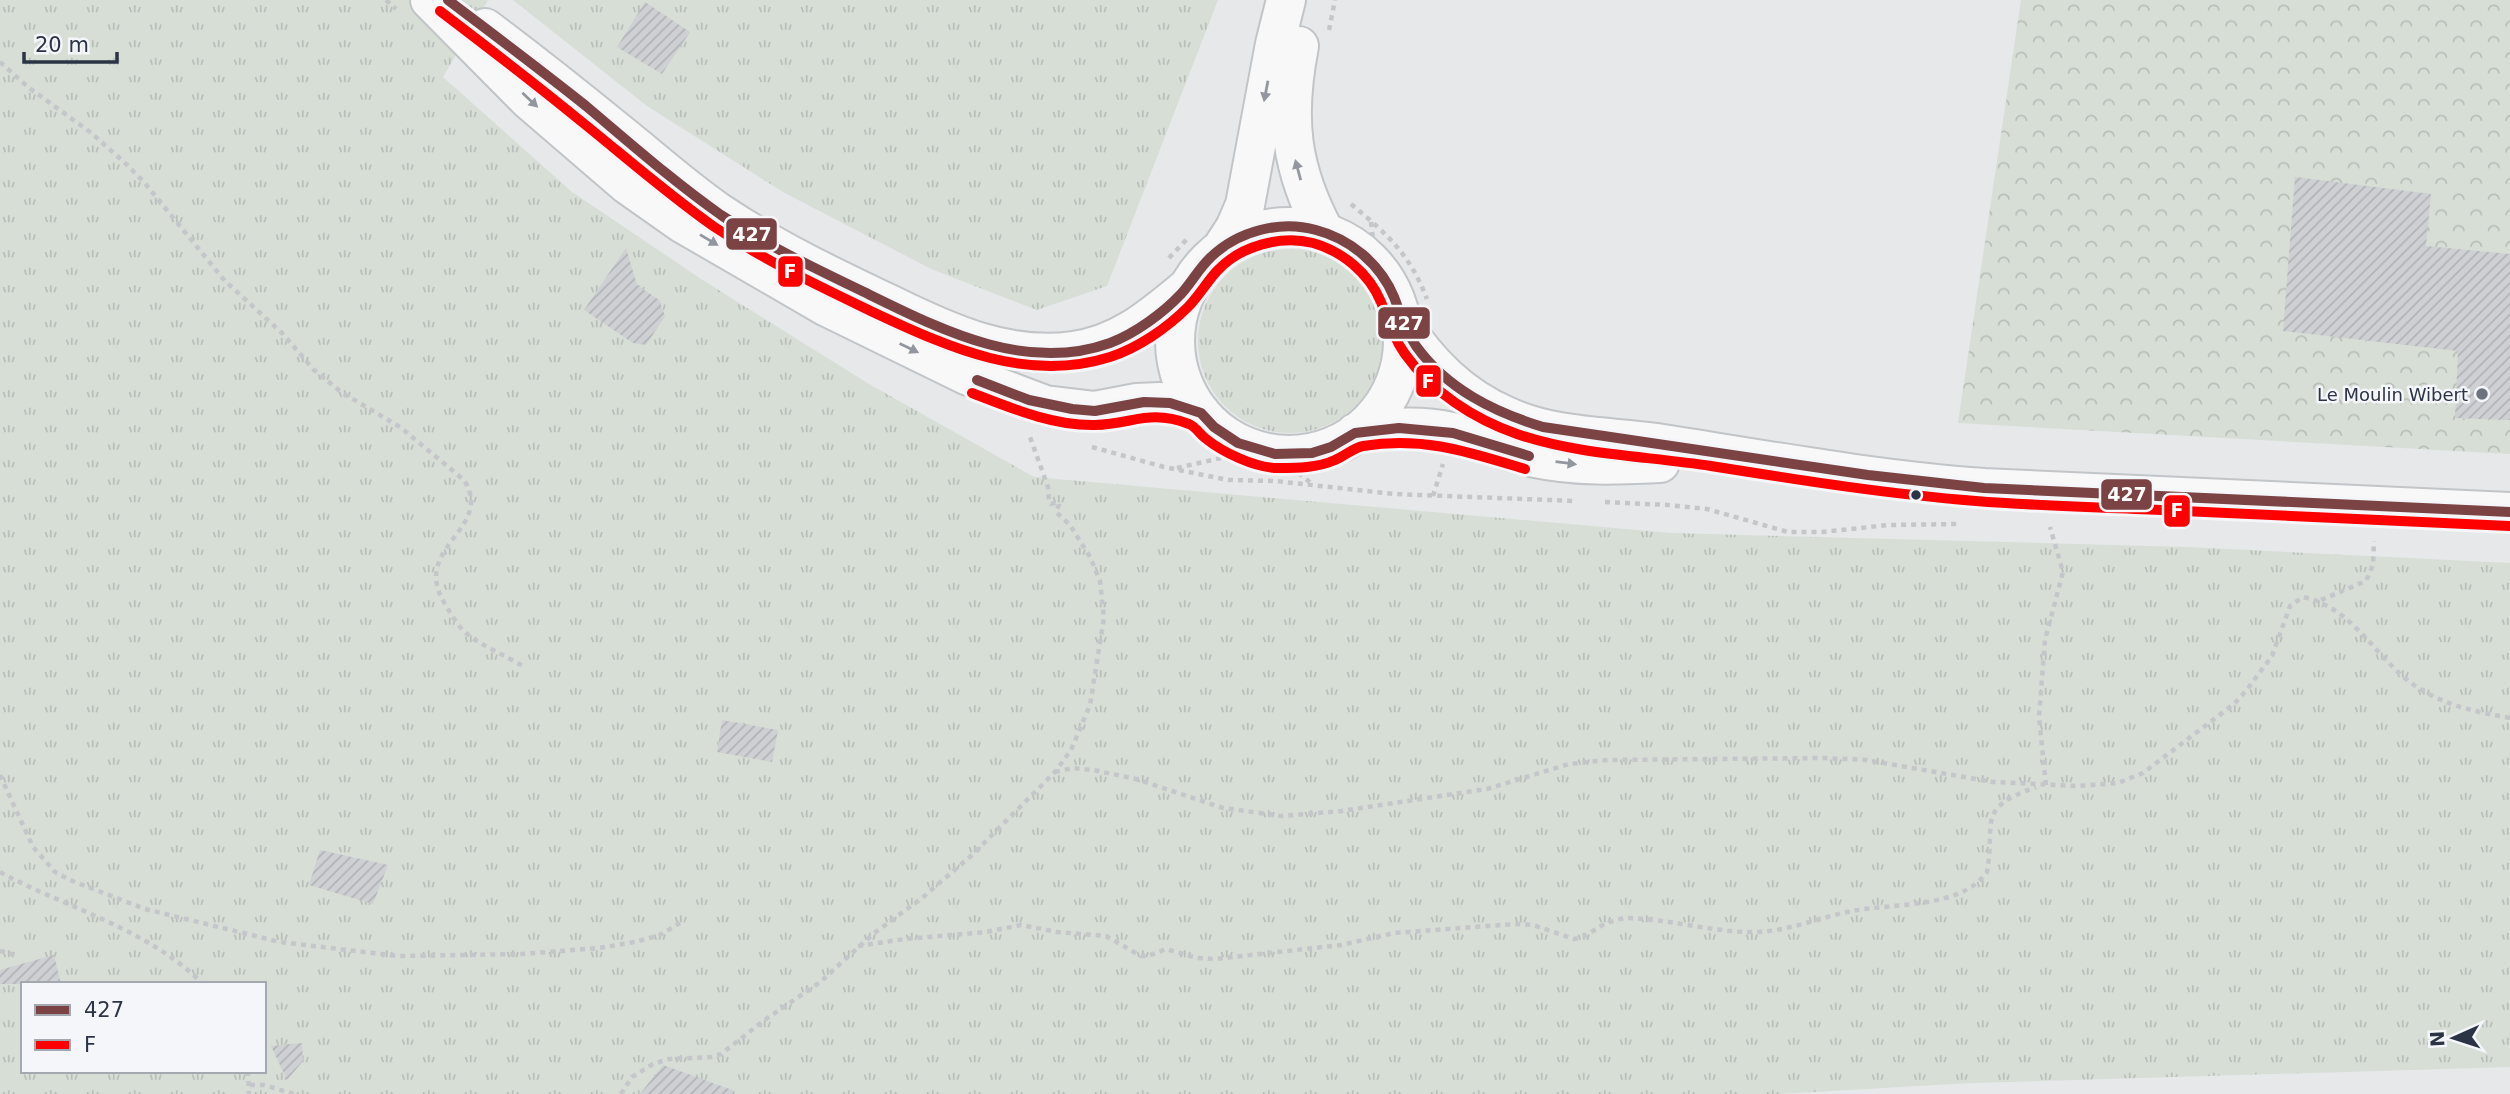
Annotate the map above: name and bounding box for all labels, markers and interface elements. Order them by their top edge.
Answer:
scale bar [24,21,117,65]
text: 20 m [35,33,89,57]
one-way arrow [1260,80,1271,102]
one-way arrow [521,92,538,108]
one-way arrow [1293,159,1303,180]
line badge: 427 [725,217,778,251]
text: 427 [732,223,772,245]
one-way arrow [700,233,719,246]
line badge: F [777,255,804,288]
text: F [784,260,796,282]
line badge: 427 [1377,306,1431,340]
text: 427 [1384,312,1424,334]
one-way arrow [899,343,919,354]
line badge: F [1415,364,1442,398]
text: F [1422,370,1434,392]
place label: Le Moulin Wibert [2317,384,2468,405]
marker: Le Moulin Wibert [2474,386,2490,402]
one-way arrow [1555,457,1577,468]
line badge: 427 [2100,478,2153,511]
text: 427 [2107,483,2147,505]
unlabelled marker [1909,488,1923,502]
line badge: F [2163,494,2191,528]
text: F [2171,499,2183,521]
legend [21,982,266,1073]
text: 427 [84,998,124,1022]
north arrow [2419,1003,2489,1073]
text: N [2426,1030,2448,1047]
text: F [84,1033,96,1057]

